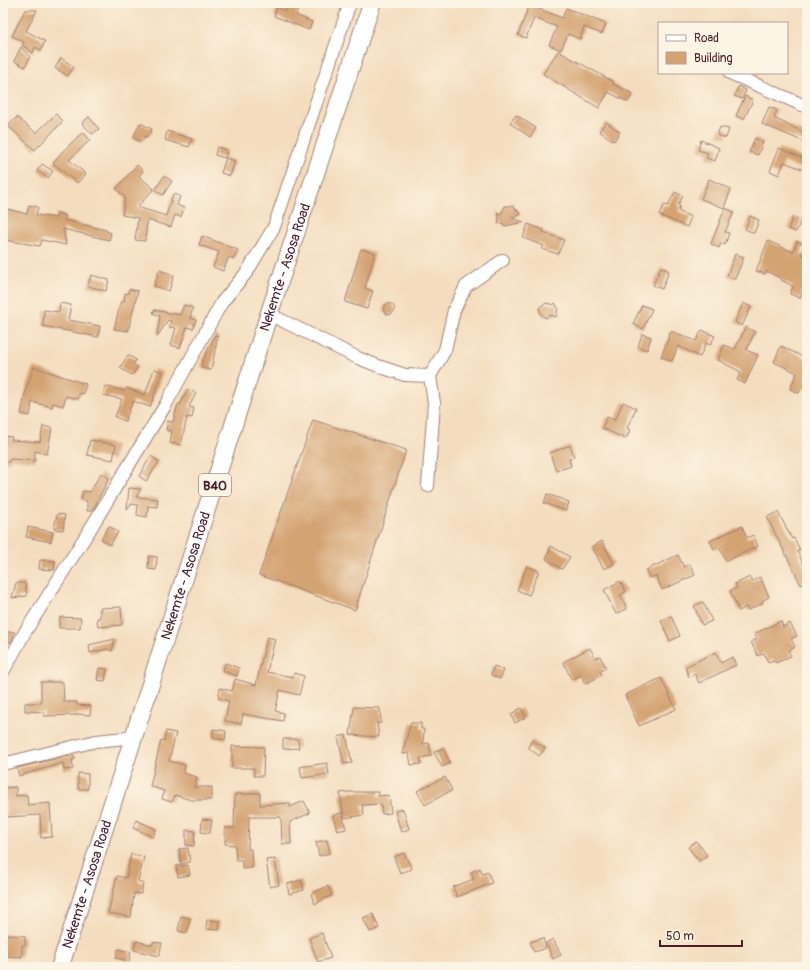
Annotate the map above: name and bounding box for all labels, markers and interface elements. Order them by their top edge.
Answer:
legend [658,22,788,74]
text: Road [694,31,719,46]
text: Building [694,51,733,66]
street label: Nekemte - Asosa Road [256,201,314,333]
road number: B40 [199,474,231,496]
street label: Nekemte - Asosa Road [157,509,214,642]
street label: Nekemte - Asosa Road [59,818,116,951]
scale bar [660,922,742,948]
text: 50 m [666,929,694,944]

